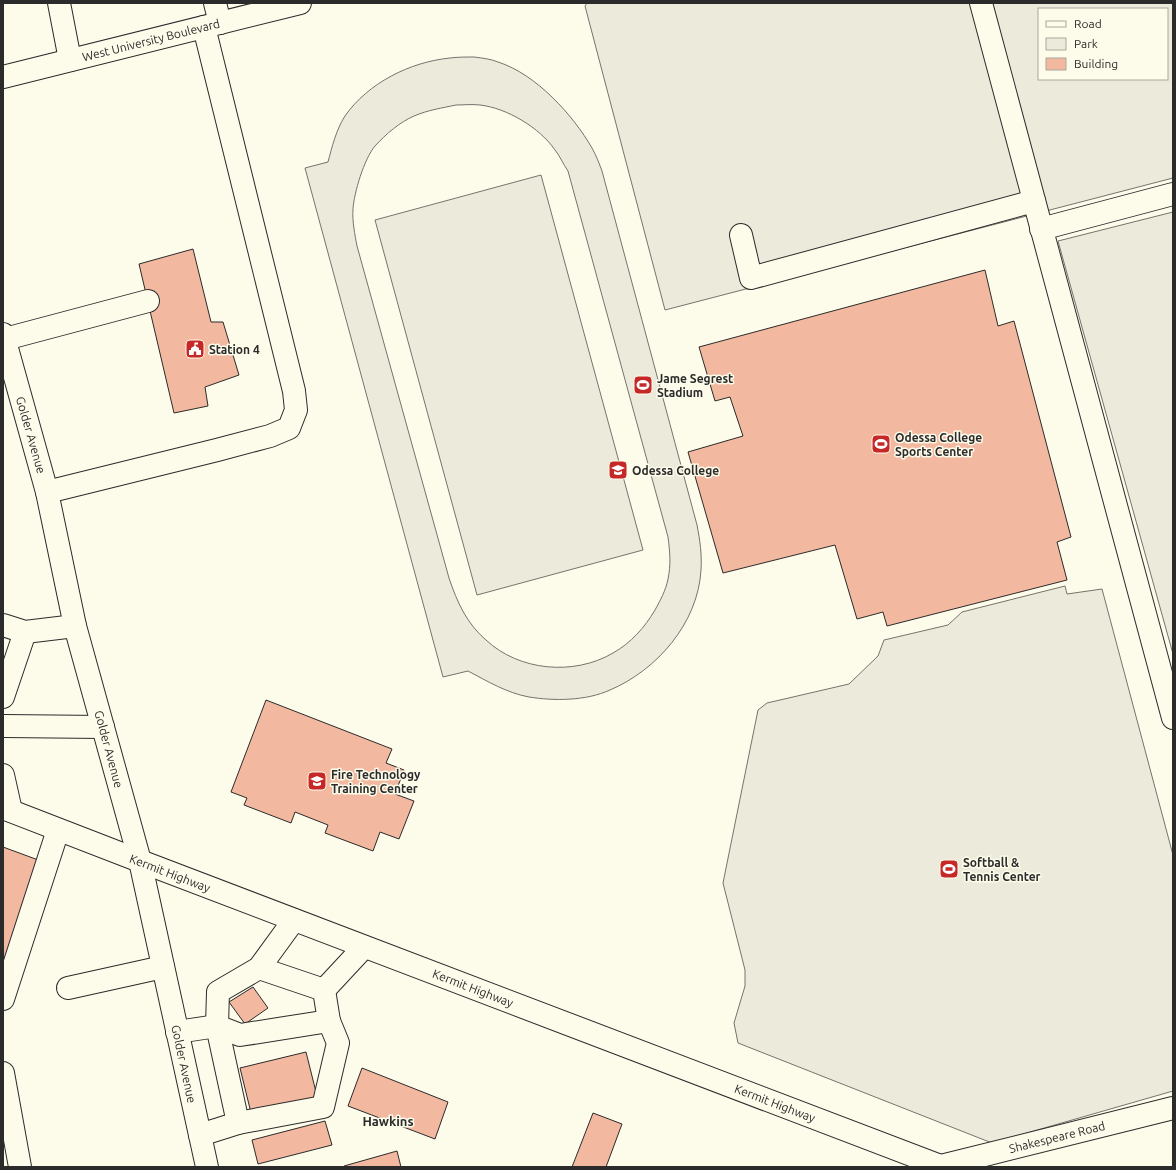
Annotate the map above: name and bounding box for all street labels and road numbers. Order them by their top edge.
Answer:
street label: West University Boulevard [81,17,221,63]
street label: Golder Avenue [14,395,48,475]
street label: Golder Avenue [92,709,126,789]
street label: Kermit Highway [128,852,212,894]
street label: Kermit Highway [431,967,515,1009]
street label: Golder Avenue [169,1024,199,1104]
street label: Kermit Highway [733,1082,817,1124]
street label: Shakespeare Road [1008,1119,1106,1155]

